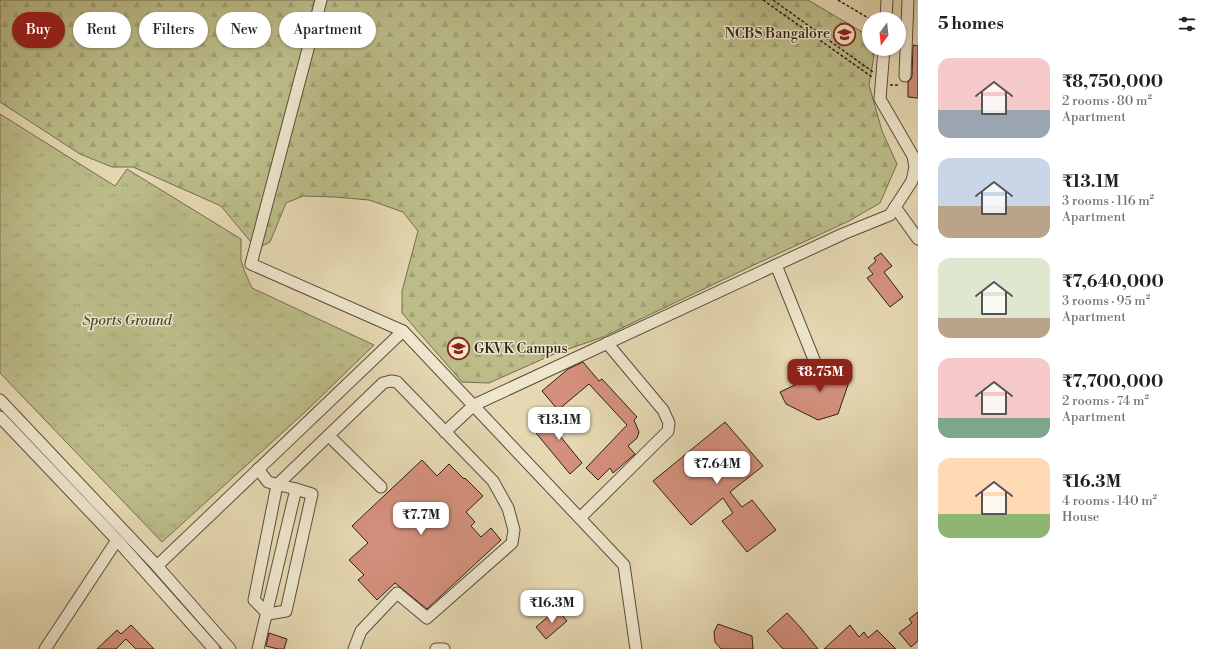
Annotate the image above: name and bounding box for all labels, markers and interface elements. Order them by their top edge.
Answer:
chip: Buy [12,12,65,48]
chip: Rent [73,12,131,48]
chip: Filters [139,12,208,48]
chip: New [216,12,271,48]
chip: Apartment [279,12,376,48]
north arrow [862,12,906,56]
map controls [862,12,906,56]
text: 5 homes [938,13,1004,35]
icon: filters [1176,13,1198,35]
school or university icon: NCBS Bangalore [832,21,858,47]
place label: NCBS Bangalore [725,25,830,43]
text: ₹8,750,000 [1062,71,1163,93]
icon: home [970,74,1018,122]
text: 2 rooms · 80 m² [1062,93,1152,109]
text: Apartment [1062,109,1126,125]
text: ₹13.1M [1062,171,1119,193]
icon: home [970,174,1018,222]
text: 3 rooms · 116 m² [1062,193,1154,209]
text: Apartment [1062,209,1126,225]
text: ₹7,640,000 [1062,271,1164,293]
icon: home [970,274,1018,322]
text: 3 rooms · 95 m² [1062,293,1150,309]
text: Apartment [1062,309,1126,325]
park label: Sports Ground [82,312,173,330]
school or university icon: GKVK Campus [446,336,472,362]
place label: GKVK Campus [474,340,568,358]
pin: ₹8.75M [787,359,853,393]
text: ₹8.75M [796,364,844,380]
text: ₹7,700,000 [1062,371,1163,393]
icon: home [970,374,1018,422]
text: 2 rooms · 74 m² [1062,393,1149,409]
pin: ₹13.1M [526,407,592,441]
text: Apartment [1062,409,1126,425]
text: ₹13.1M [537,412,581,428]
pin: ₹7.64M [684,451,750,485]
text: ₹7.64M [693,456,741,472]
text: ₹16.3M [1062,471,1121,493]
icon: home [970,474,1018,522]
text: 4 rooms · 140 m² [1062,493,1157,509]
pin: ₹7.7M [393,502,449,536]
text: ₹7.7M [402,507,440,523]
text: House [1062,509,1099,525]
pin: ₹16.3M [519,590,585,624]
text: ₹16.3M [529,595,575,611]

